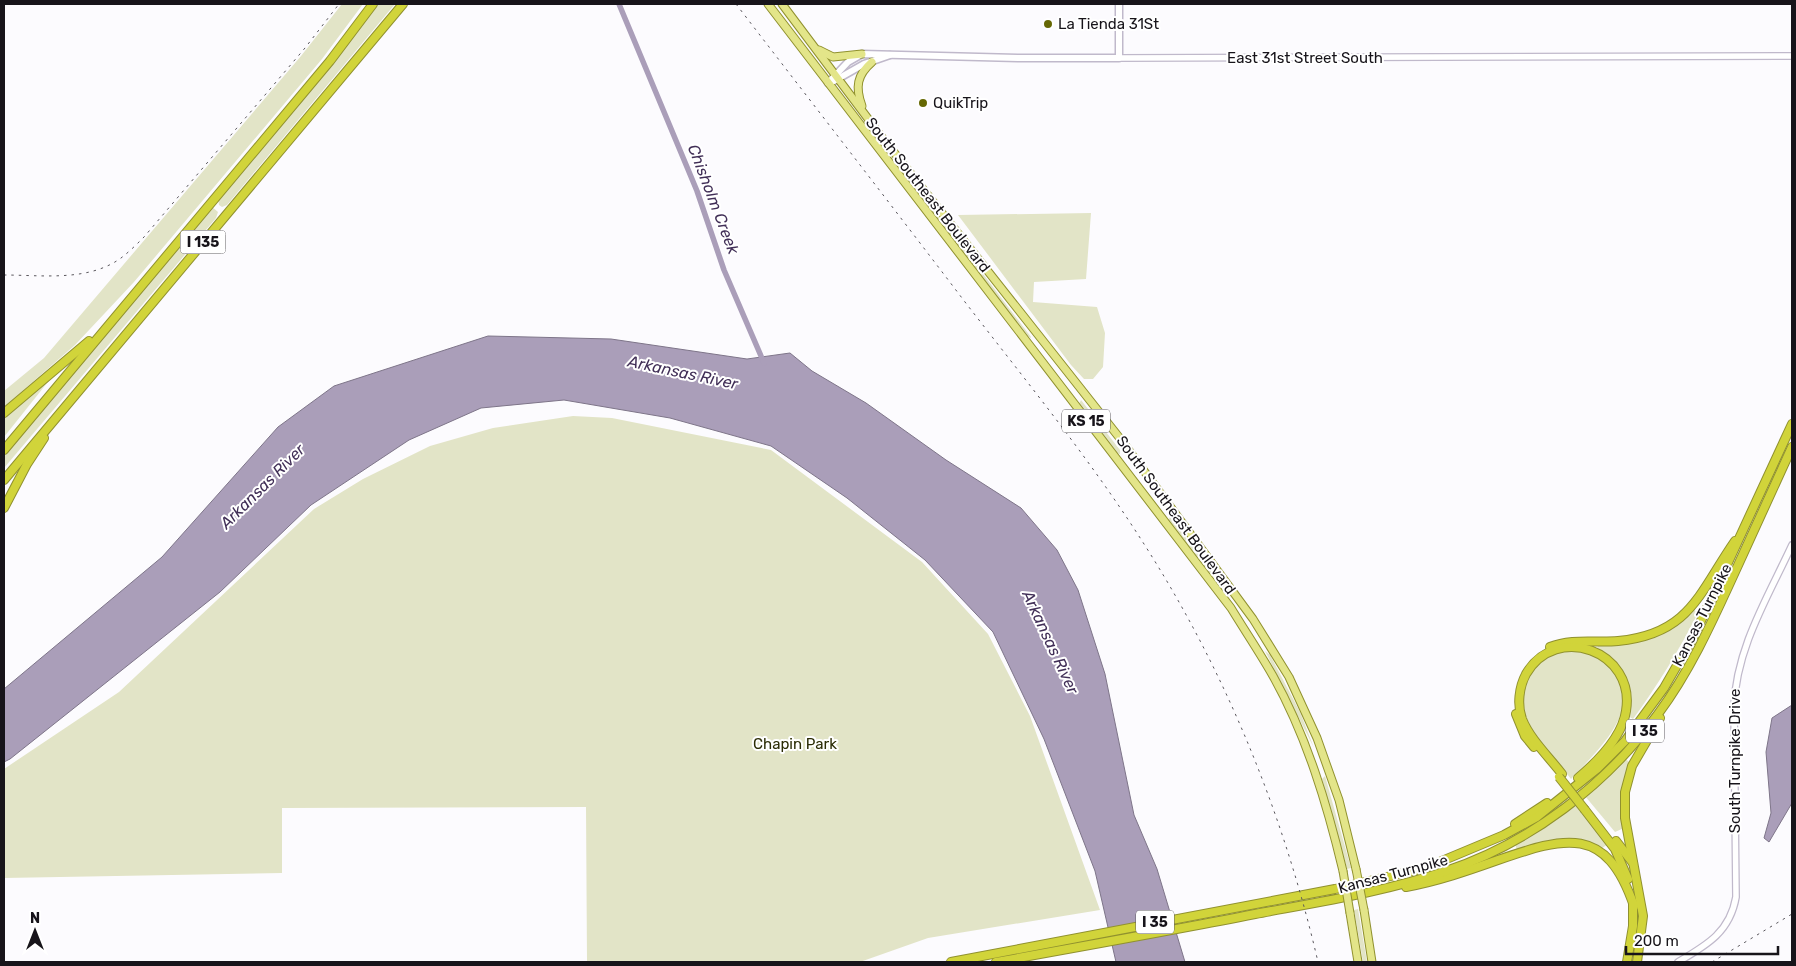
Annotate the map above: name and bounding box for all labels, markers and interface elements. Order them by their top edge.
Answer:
place label: La Tienda 31St [1058,15,1159,33]
marker: La Tienda 31St [1042,18,1054,30]
street label: East 31st Street South [1227,49,1383,67]
place label: QuikTrip [933,94,988,112]
marker: QuikTrip [917,97,929,109]
street label: South Southeast Boulevard [862,114,994,276]
water label: Chisholm Creek [684,142,743,258]
road number: I 135 [180,230,226,253]
water label: Arkansas River [625,351,740,394]
road number: KS 15 [1062,410,1110,432]
street label: South Southeast Boulevard [1112,432,1240,598]
water label: Arkansas River [215,439,309,533]
street label: Kansas Turnpike [1668,561,1736,669]
water label: Arkansas River [1018,587,1083,698]
street label: South Turnpike Drive [1726,689,1744,833]
road number: I 35 [1626,719,1664,742]
park label: Chapin Park [753,735,837,753]
street label: Kansas Turnpike [1336,851,1450,897]
north arrow [10,906,60,956]
text: N [30,910,40,927]
road number: I 35 [1136,910,1174,934]
scale bar [1626,924,1778,956]
text: 200 m [1634,932,1679,950]

